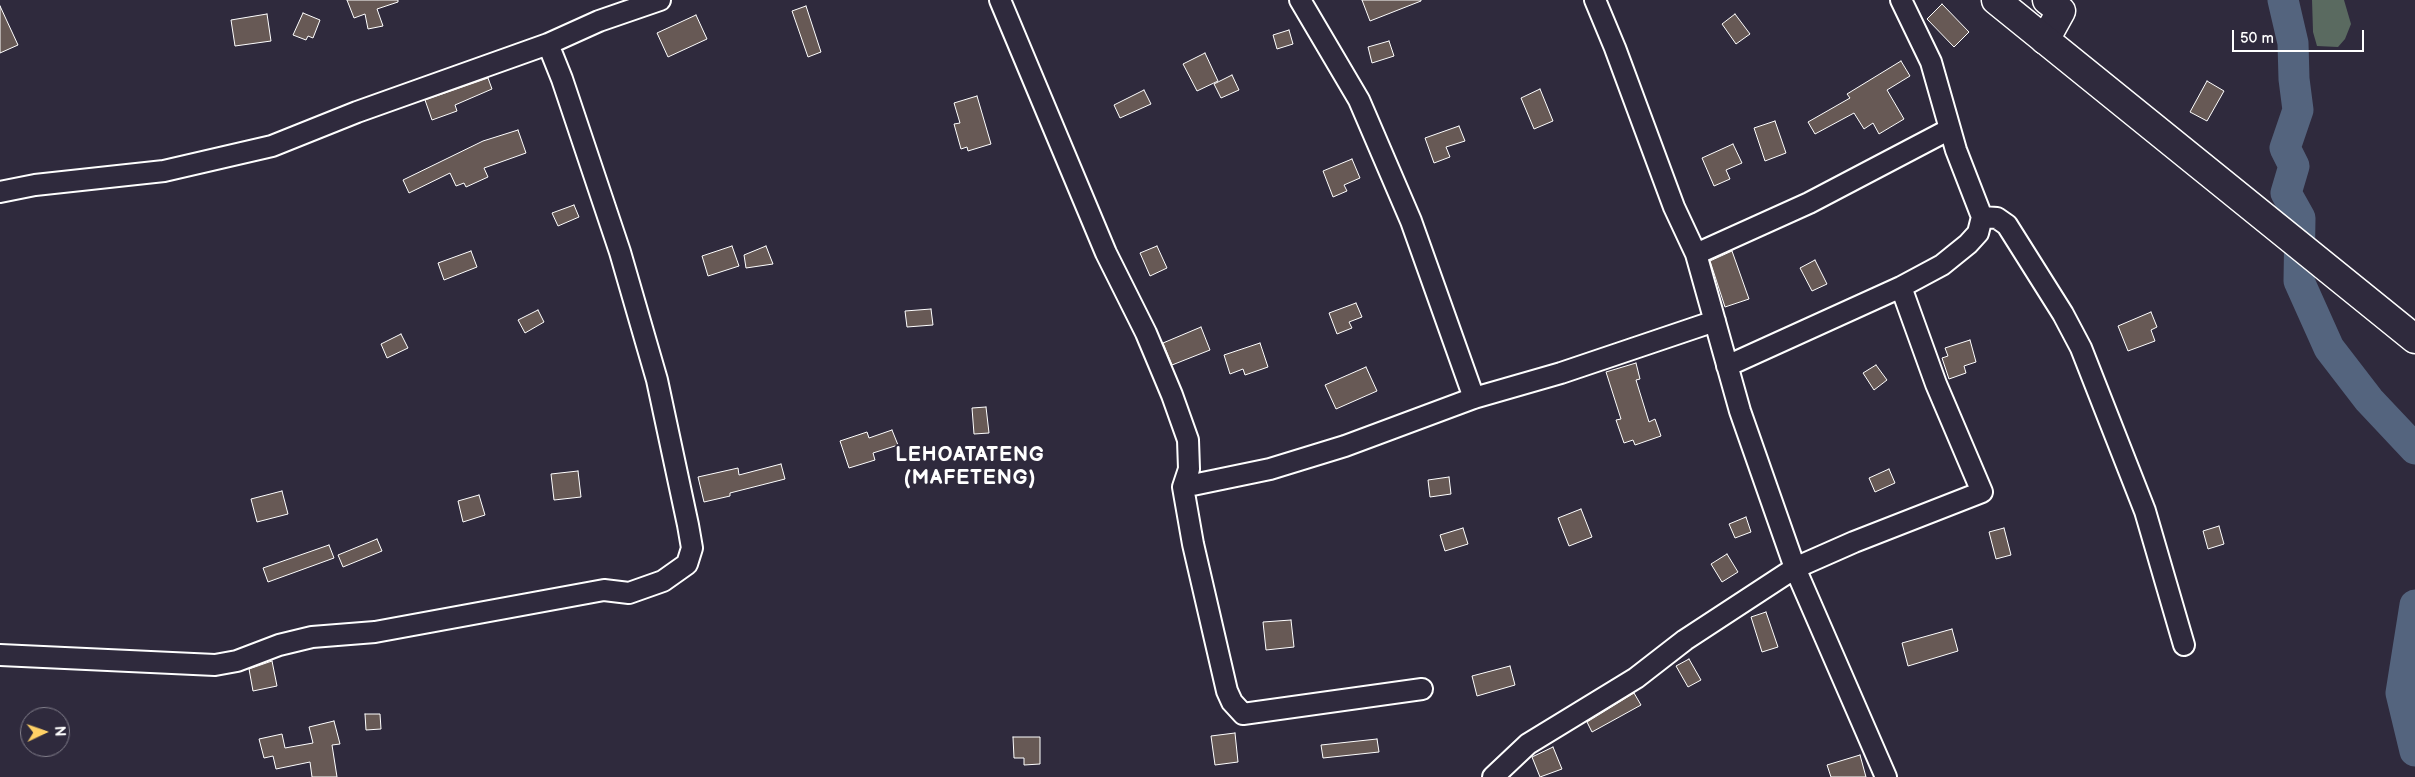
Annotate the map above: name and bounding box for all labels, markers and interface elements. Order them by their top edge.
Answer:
scale bar [2235,20,2368,52]
text: 50 m [2240,29,2274,48]
district label: LEHOATATENG (MAFETENG) [894,444,1046,491]
north arrow [20,707,70,757]
text: N [51,726,68,737]

